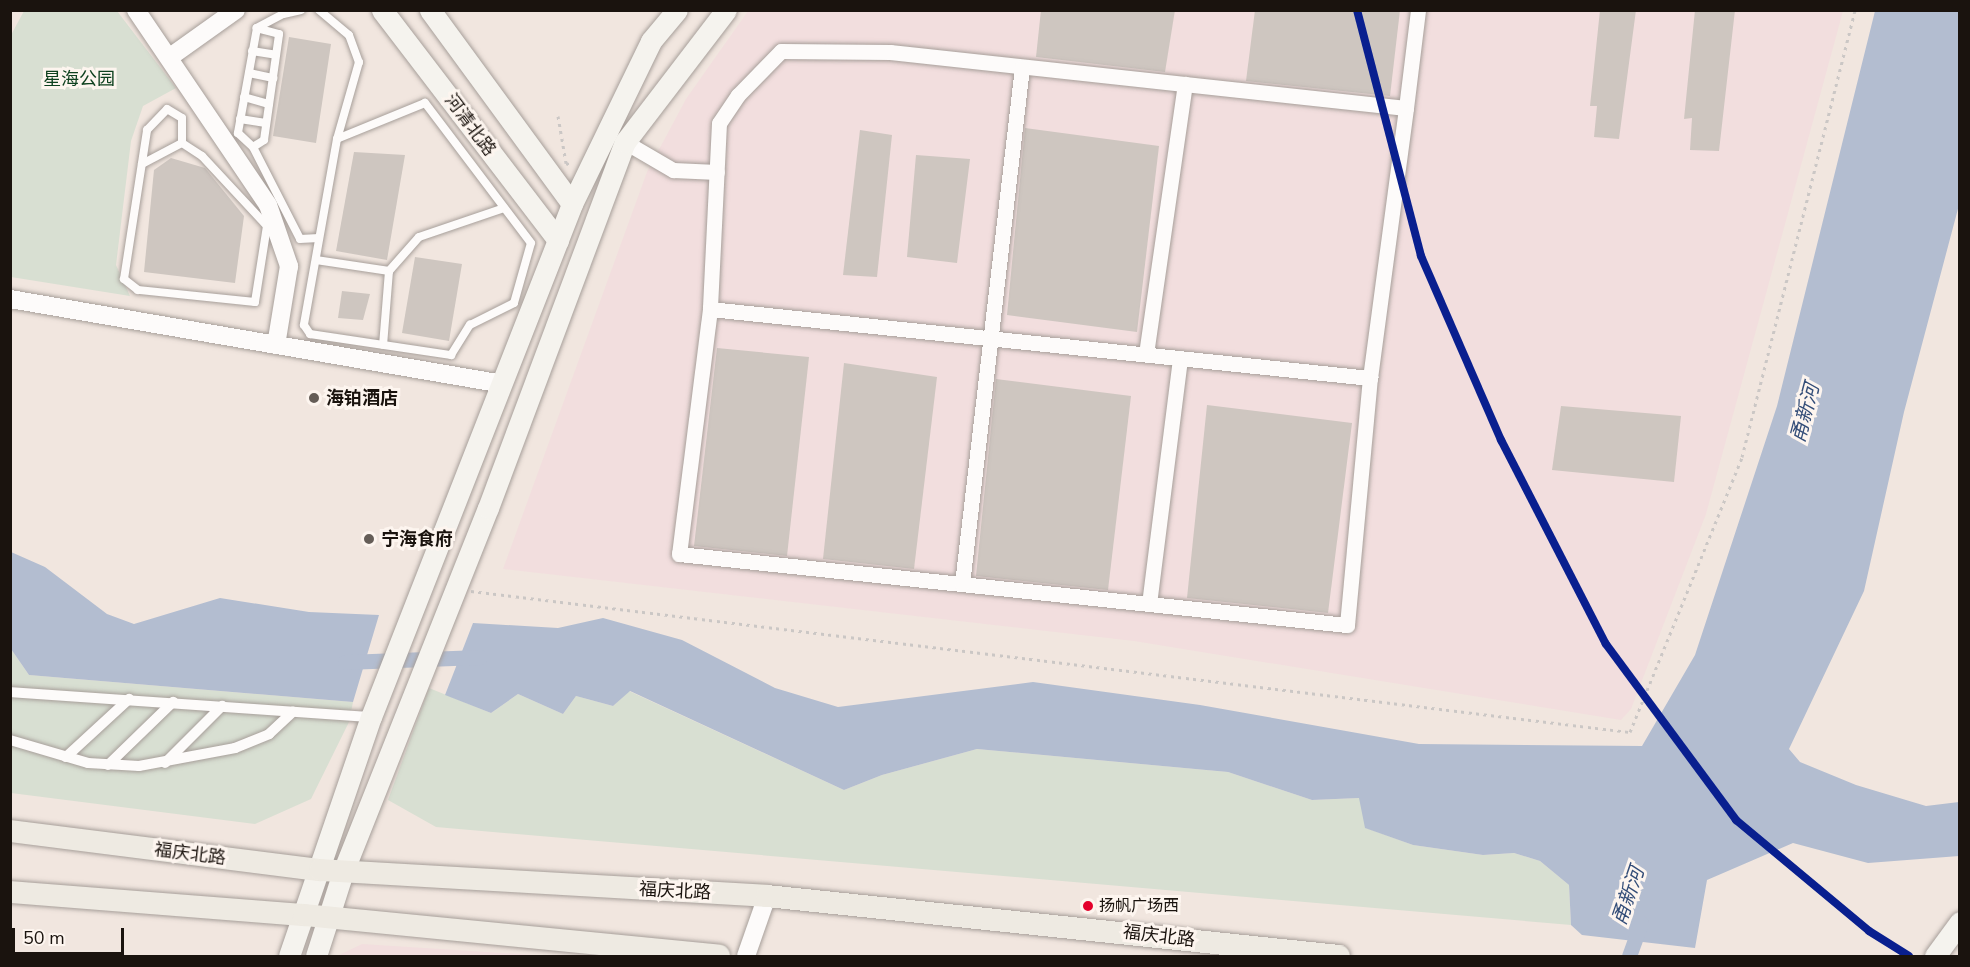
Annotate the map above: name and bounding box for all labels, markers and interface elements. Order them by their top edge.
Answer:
park label: 星海公园 [43,68,115,90]
street label: 河清北路 [440,90,500,160]
water label: 甬新河 [1786,381,1824,445]
place label: 海铂酒店 [326,387,398,409]
marker: 海铂酒店 [307,391,321,405]
place label: 宁海食府 [381,528,453,550]
marker: 宁海食府 [362,532,376,546]
street label: 福庆北路 [153,839,227,869]
water label: 甬新河 [1607,864,1649,928]
street label: 福庆北路 [638,878,712,904]
place label: 扬帆广场西 [1099,896,1179,916]
marker: 扬帆广场西 [1082,900,1094,912]
scale bar [15,916,128,954]
street label: 福庆北路 [1122,921,1196,951]
text: 50 m [23,926,65,950]

